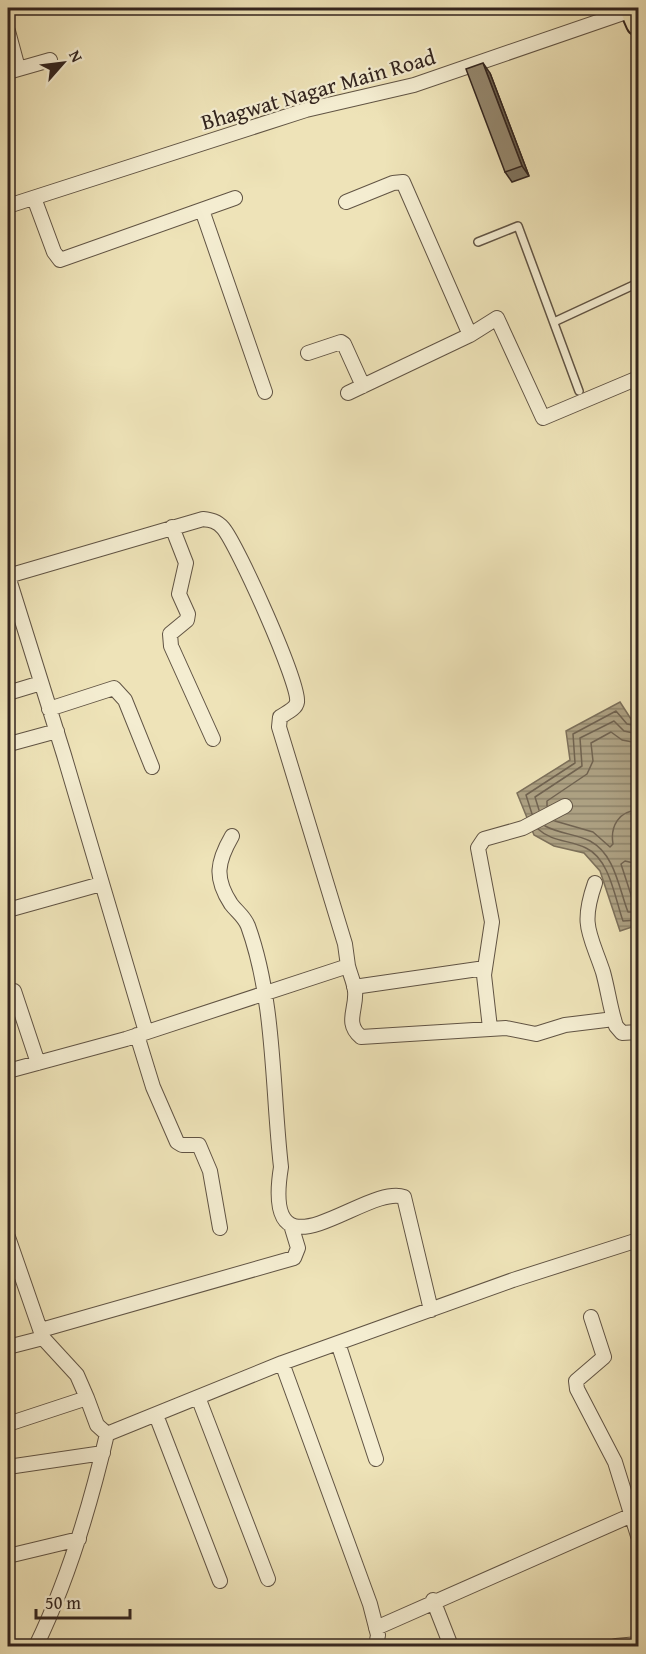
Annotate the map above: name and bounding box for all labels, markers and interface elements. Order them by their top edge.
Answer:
north arrow [33,33,93,93]
street label: Bhagwat Nagar Main Road [197,40,439,138]
text: N [63,46,89,67]
scale bar [36,1582,130,1620]
text: 50 m [45,1589,81,1616]

